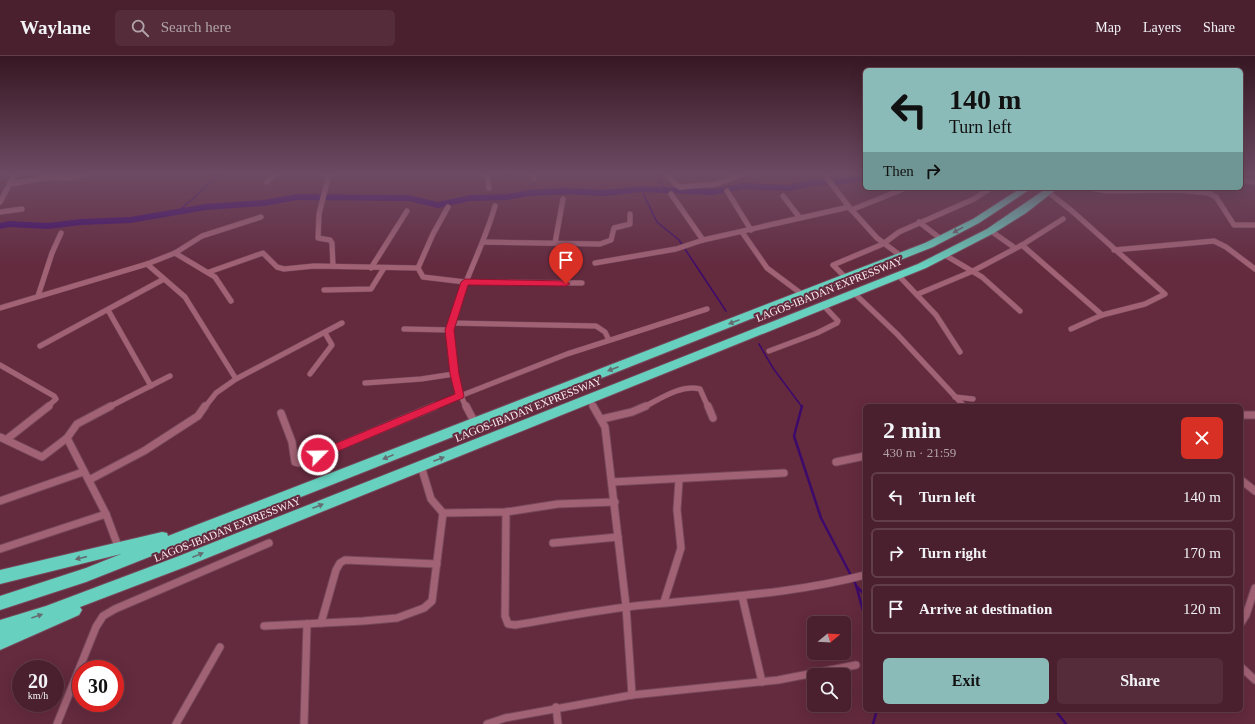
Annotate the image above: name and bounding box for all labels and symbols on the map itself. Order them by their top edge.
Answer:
one-way arrow [952,227,964,234]
pin [549,243,583,284]
street label: LAGOS-IBADAN EXPRESSWAY [754,254,904,324]
one-way arrow [728,319,740,325]
one-way arrow [607,366,619,372]
street label: LAGOS-IBADAN EXPRESSWAY [453,374,603,444]
position arrow [297,434,339,476]
one-way arrow [381,455,393,461]
one-way arrow [434,455,446,461]
street label: LAGOS-IBADAN EXPRESSWAY [152,494,302,564]
one-way arrow [313,503,324,509]
one-way arrow [192,551,204,557]
one-way arrow [75,556,87,562]
one-way arrow [31,613,43,619]
north arrow [807,616,851,660]
speed limit sign: 30 [72,660,124,712]

